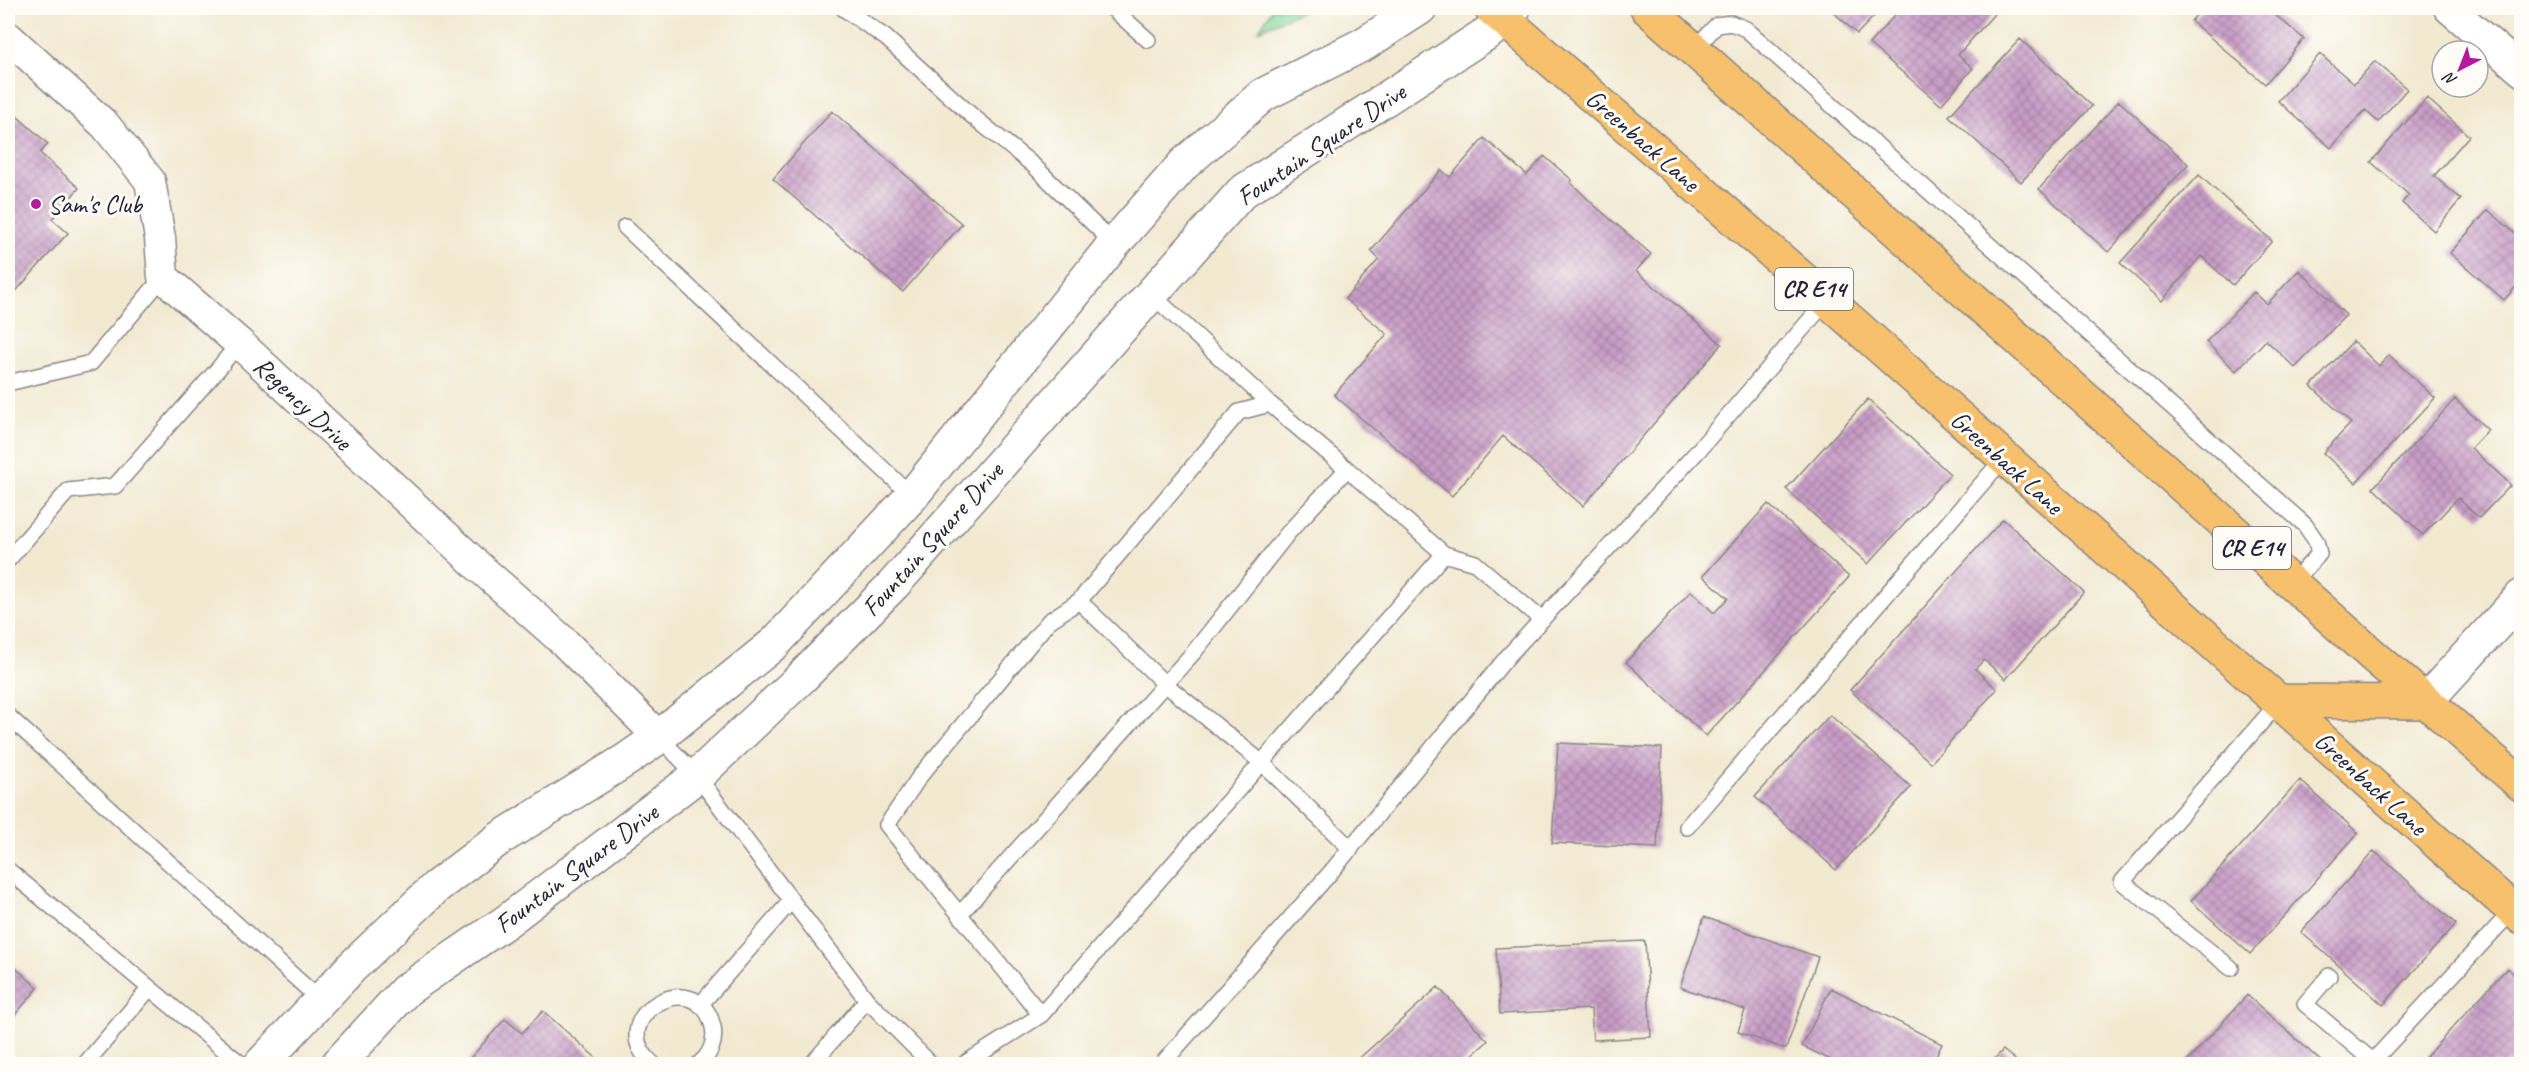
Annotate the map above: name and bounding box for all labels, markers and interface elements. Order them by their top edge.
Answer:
north arrow [2430,39,2490,99]
text: N [2438,67,2461,90]
street label: Fountain Square Drive [1231,75,1413,213]
street label: Greenback Lane [1579,82,1708,200]
place label: Sam's Club [48,188,144,221]
marker: Sam's Club [29,197,43,211]
road number: CR E14 [1775,268,1853,310]
street label: Regency Drive [247,349,360,458]
street label: Greenback Lane [1944,403,2071,523]
street label: Fountain Square Drive [854,454,1011,623]
road number: CR E14 [2213,527,2291,569]
street label: Greenback Lane [2308,724,2435,844]
street label: Fountain Square Drive [488,795,666,941]

